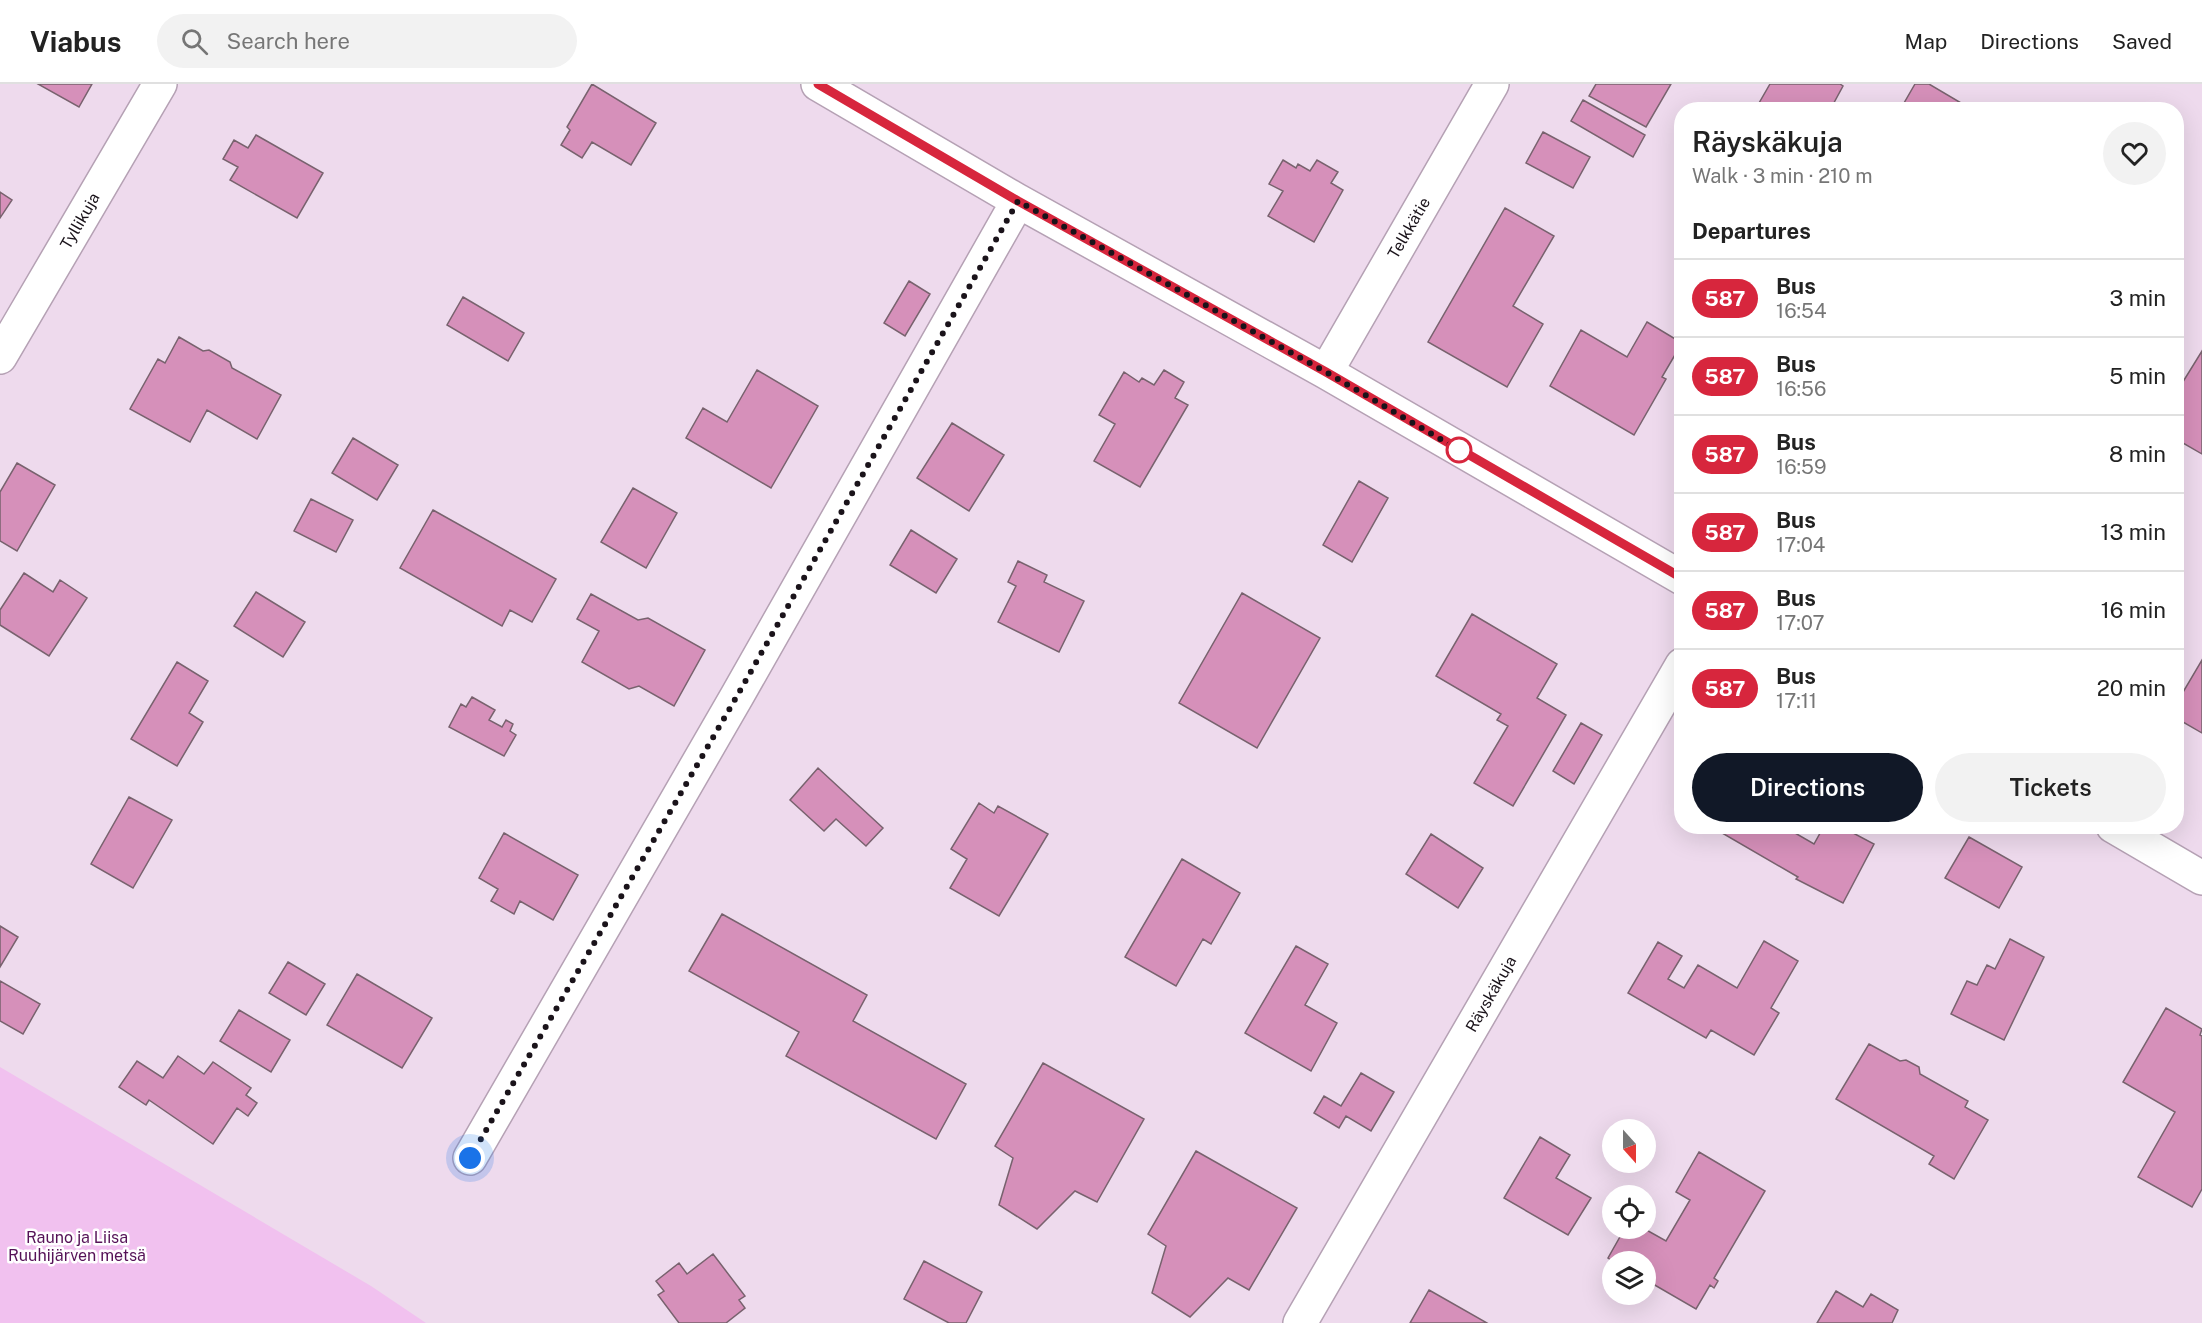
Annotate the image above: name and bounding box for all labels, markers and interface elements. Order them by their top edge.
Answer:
search box [157,14,577,68]
text: Viabus [30,25,121,58]
icon: search [178,25,211,58]
text: Search here [226,28,350,54]
text: Map [1905,29,1947,54]
text: Directions [1980,29,2079,54]
text: Saved [2112,29,2172,54]
button: heart [2103,122,2166,185]
text: Räyskäkuja [1692,125,1843,158]
text: Walk · 3 min · 210 m [1692,164,1873,188]
street label: Tyllikuja [56,189,104,253]
street label: Telkkätie [1384,194,1434,262]
text: Departures [1692,218,1811,244]
text: Bus [1776,273,1816,299]
text: 3 min [2109,285,2166,311]
text: 587 [1704,286,1746,311]
text: 16:54 [1776,299,1826,323]
text: Bus [1776,351,1816,377]
text: 5 min [2109,363,2166,389]
text: 587 [1704,364,1746,389]
text: 16:56 [1776,377,1826,401]
text: Bus [1776,429,1816,455]
unlabelled marker [1446,437,1472,463]
text: 8 min [2109,441,2166,467]
text: 587 [1704,442,1746,467]
text: 16:59 [1776,455,1826,479]
text: Bus [1776,507,1816,533]
text: 13 min [2101,519,2166,545]
text: 587 [1704,520,1746,545]
text: 17:04 [1776,533,1825,557]
text: Bus [1776,585,1816,611]
text: 16 min [2101,597,2166,623]
text: 587 [1704,598,1746,623]
text: 17:07 [1776,611,1825,635]
text: Bus [1776,663,1816,689]
text: 20 min [2097,675,2166,701]
text: 587 [1704,676,1746,701]
text: 17:11 [1776,689,1817,713]
button: Directions [1692,753,1923,822]
button: Tickets [1935,753,2166,822]
street label: Räyskäkuja [1462,953,1520,1035]
north arrow [1602,1119,1656,1173]
map controls [1602,1119,1656,1305]
your location [455,1143,485,1173]
button: locate [1602,1185,1656,1239]
park label: Rauno ja Liisa Ruuhijärven metsä [8,1228,146,1265]
button: layers [1602,1251,1656,1305]

